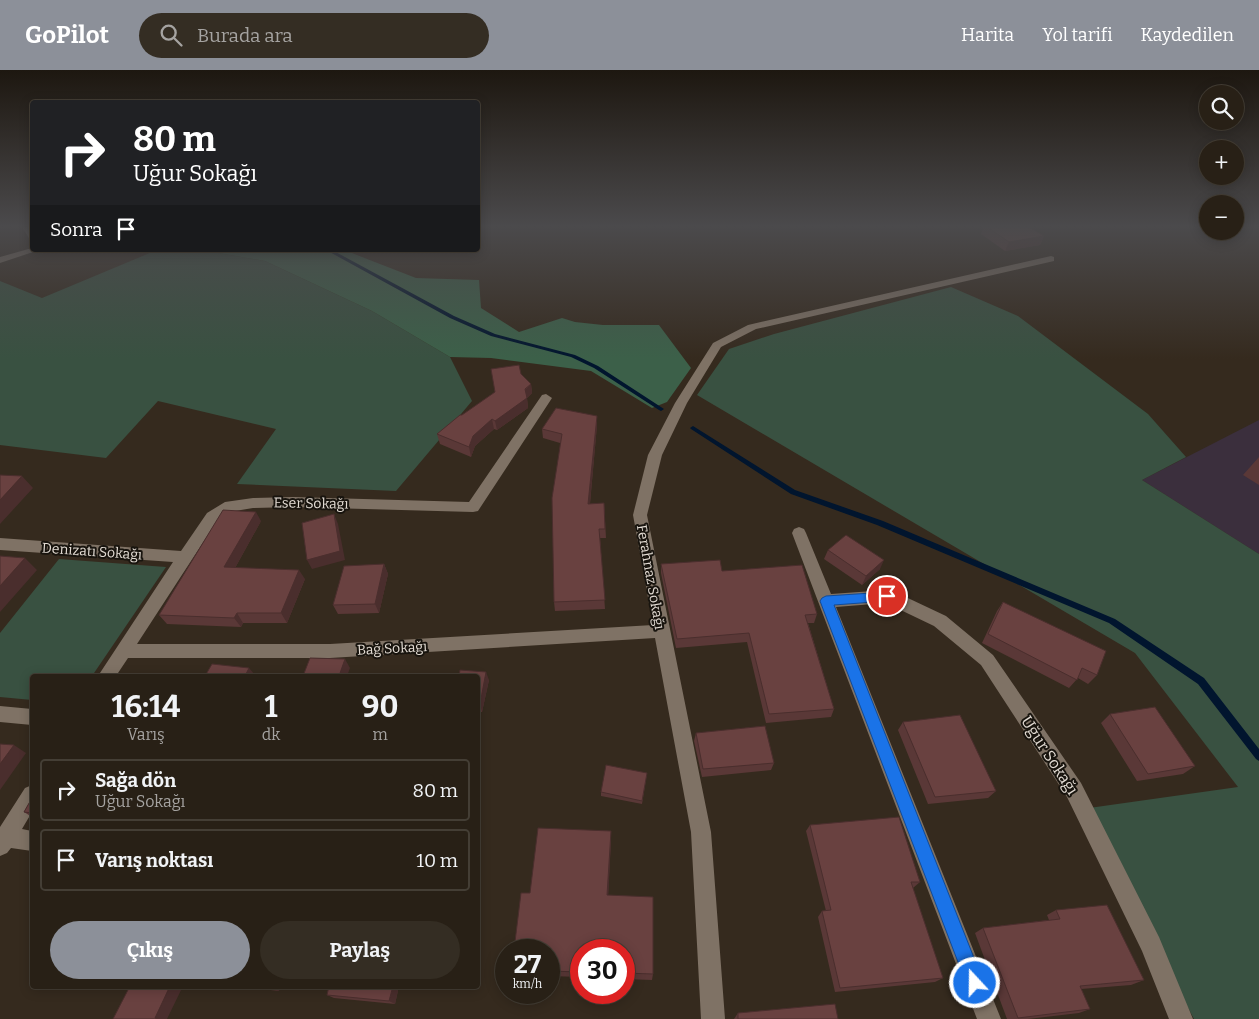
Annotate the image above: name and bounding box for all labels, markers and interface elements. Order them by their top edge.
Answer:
search box [139,13,489,58]
text: GoPilot [25,21,109,49]
icon: search [157,21,185,49]
text: Burada ara [197,24,293,47]
text: Harita [961,24,1014,46]
text: Yol tarifi [1042,24,1113,46]
text: Kaydedilen [1141,24,1234,46]
map controls [1199,85,1244,240]
button: search [1199,85,1244,130]
text: 80 m [133,118,216,160]
icon: right [50,120,115,185]
button: + [1199,140,1244,185]
text: Uğur Sokağı [133,160,257,187]
button: − [1199,195,1244,240]
icon: arrive [112,215,140,243]
text: Sonra [50,218,102,241]
street label: Eser Sokağı [273,494,349,513]
street label: Ferahnaz Sokağı [633,523,668,631]
street label: Denizatı Sokağı [41,540,143,563]
pin [866,575,908,617]
icon: arrive [873,582,901,610]
street label: Bağ Sokağı [356,638,428,659]
text: 16:14 [111,689,180,725]
text: 1 [265,689,278,725]
text: 90 [362,689,399,725]
street label: Uğur Sokağı [1017,712,1082,798]
text: Varış [127,725,165,744]
text: dk [262,725,280,744]
text: m [373,725,388,744]
text: Sağa dön [95,769,176,792]
icon: right [52,776,80,804]
text: 80 m [412,779,458,802]
text: Uğur Sokağı [95,792,185,811]
icon: arrive [52,846,80,874]
text: Varış noktası [95,849,213,872]
text: 10 m [416,849,458,872]
button: Çıkış [50,921,250,979]
button: Paylaş [260,921,460,979]
speed limit sign: 30 [570,939,635,1004]
text: 27 [514,950,541,980]
position arrow [948,956,1000,1008]
text: km/h [513,977,542,991]

